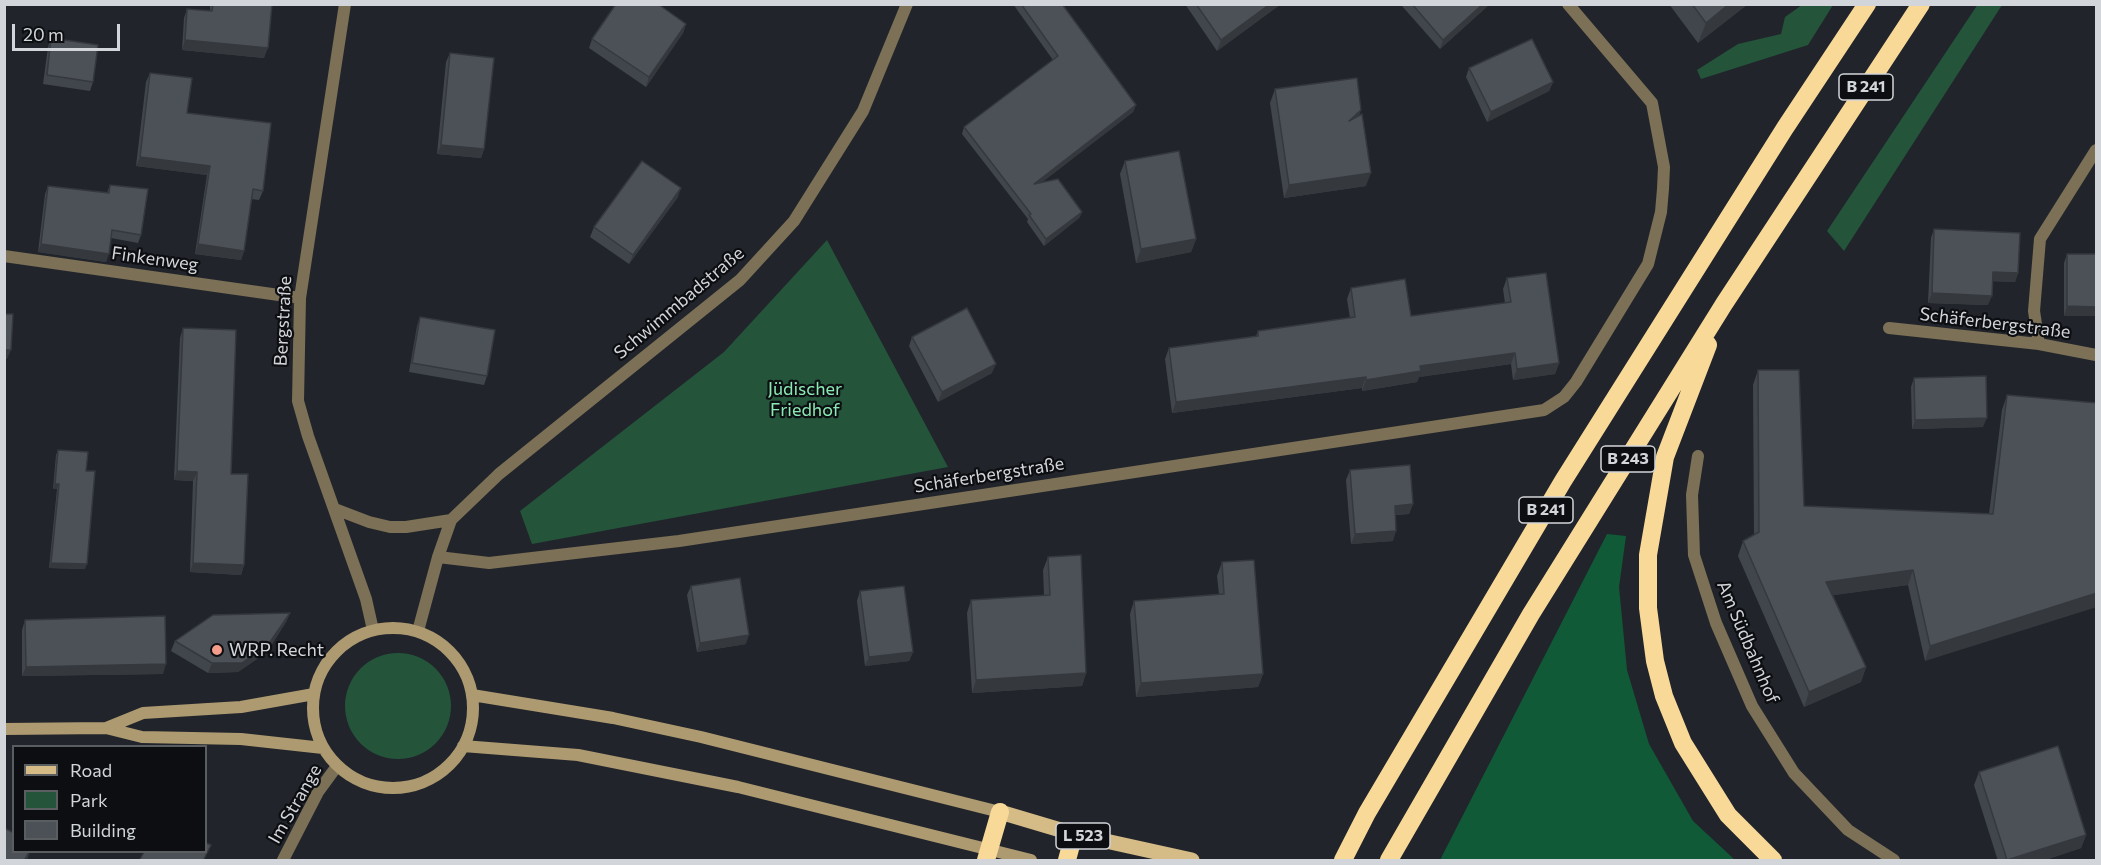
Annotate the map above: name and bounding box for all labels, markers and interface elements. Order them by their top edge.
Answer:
scale bar [15,12,123,50]
text: 20 m [23,23,64,45]
road number: B 241 [1839,74,1893,100]
street label: Finkenweg [110,242,200,276]
street label: Schwimmbadstraße [610,242,748,364]
street label: Bergstraße [270,275,296,367]
street label: Schäferbergstraße [1918,303,2072,343]
park label: Jüdischer Friedhof [768,378,842,420]
road number: B 243 [1601,446,1655,472]
street label: Schäferbergstraße [912,452,1066,498]
road number: B 241 [1519,497,1573,523]
street label: Am Südbahnhof [1712,577,1784,707]
place label: WRP. Recht [229,639,324,661]
marker: WRP. Recht [210,643,224,657]
legend [12,745,207,853]
text: Road [70,759,112,781]
street label: Im Strange [264,761,326,847]
text: Park [70,789,108,811]
text: Building [70,819,136,841]
road number: L 523 [1056,823,1110,849]

